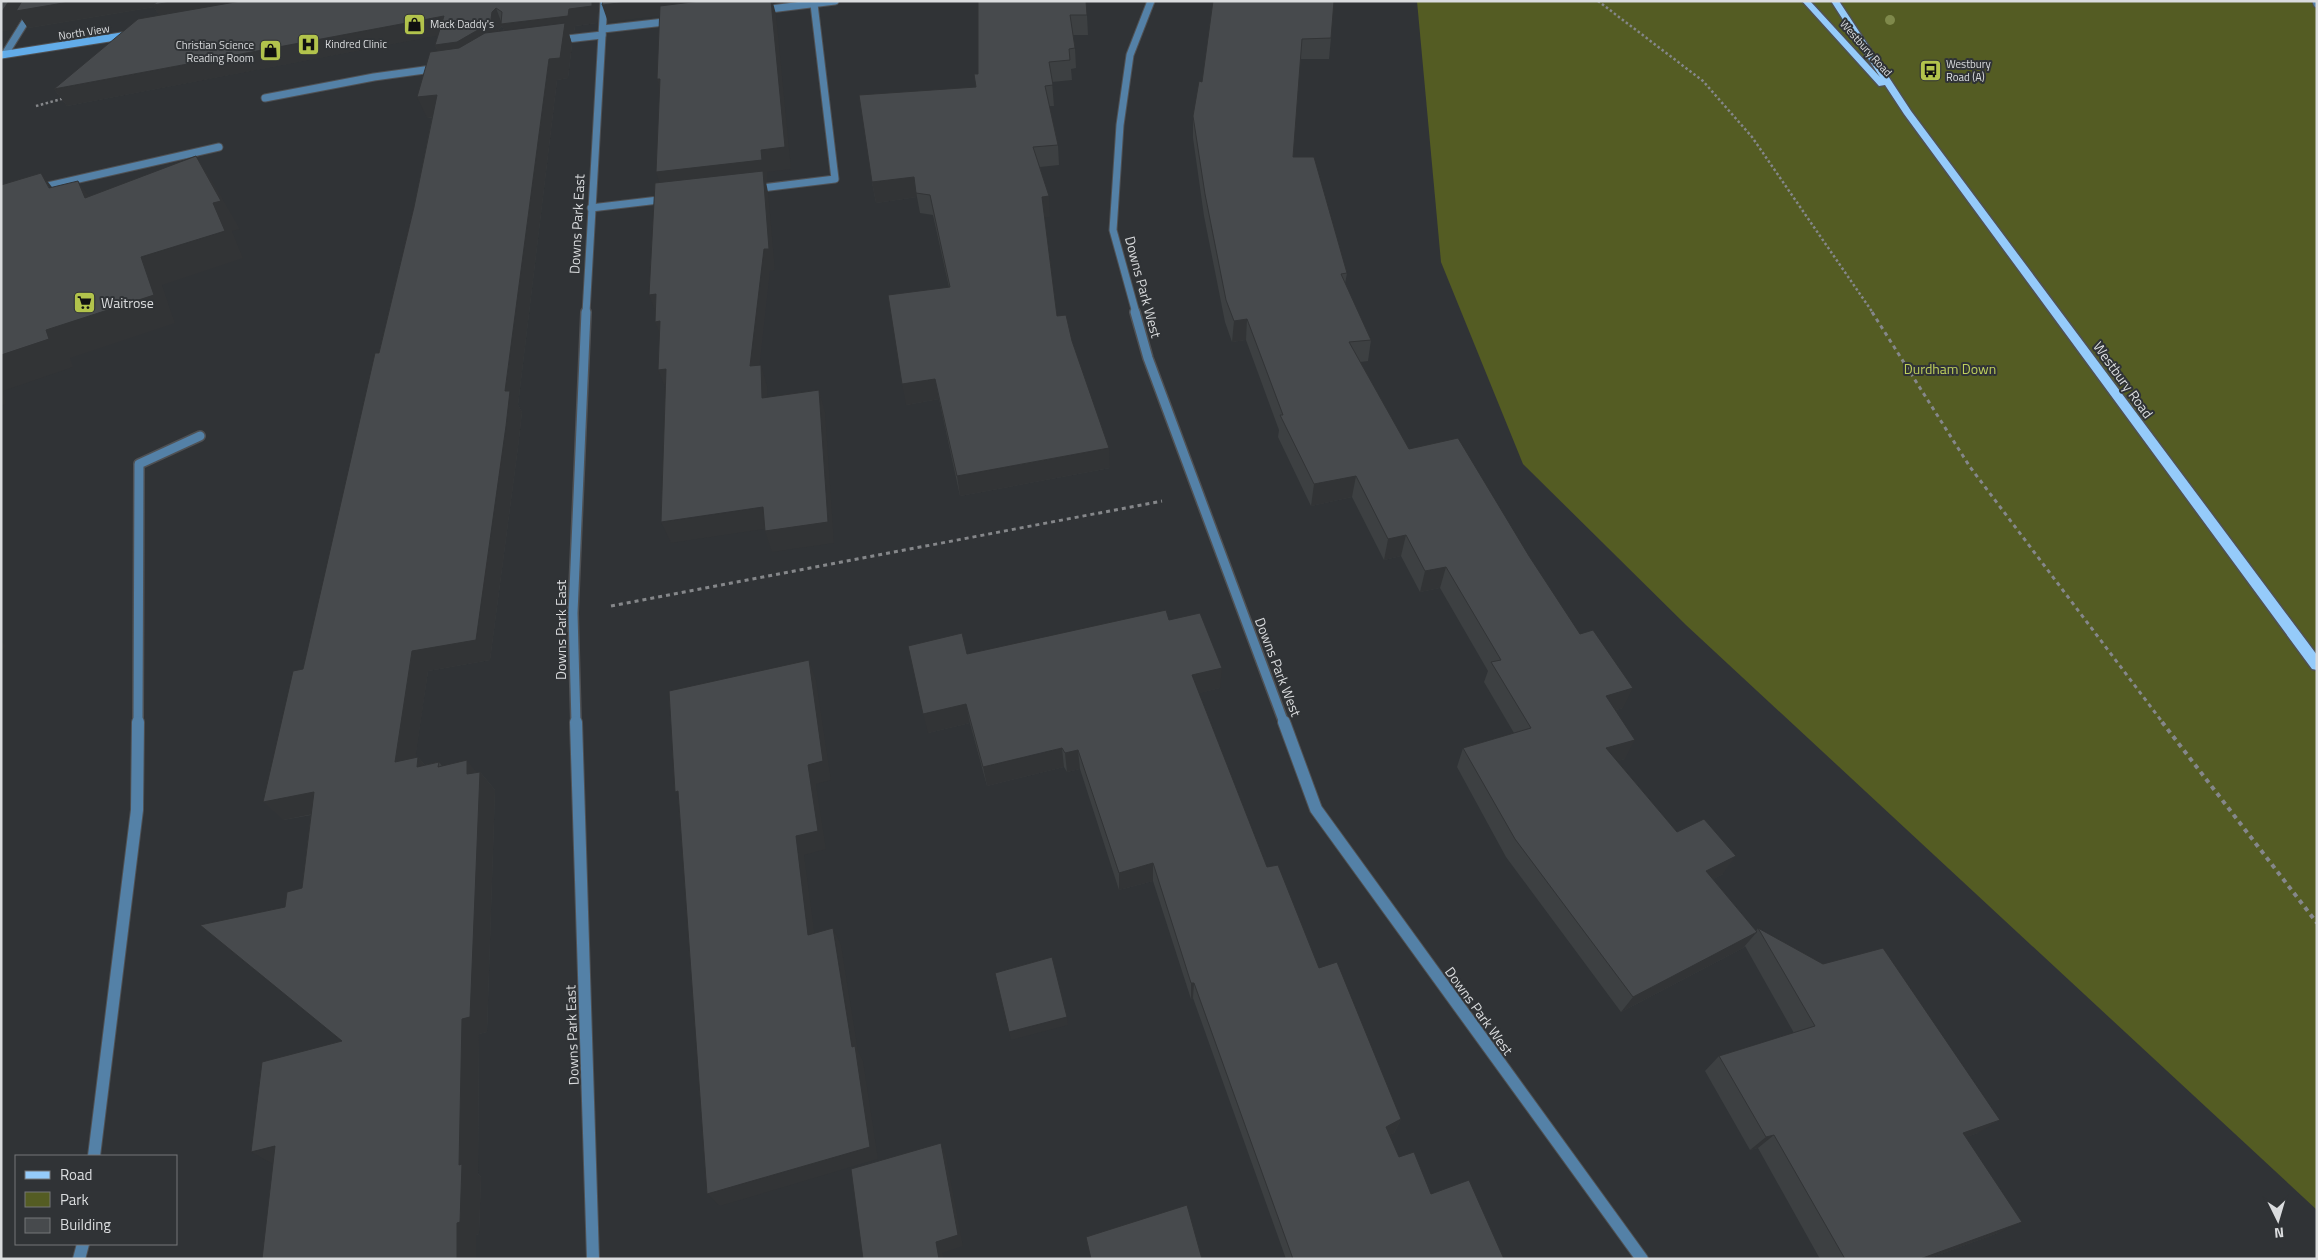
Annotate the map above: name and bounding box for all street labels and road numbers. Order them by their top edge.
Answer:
street label: Westbury Road [1836,16,1896,80]
street label: North View [57,20,111,44]
street label: Downs Park East [563,173,590,275]
street label: Downs Park West [1120,234,1167,340]
street label: Westbury Road [2088,337,2158,422]
street label: Downs Park East [550,580,571,680]
street label: Downs Park West [1250,614,1307,719]
street label: Downs Park West [1440,962,1519,1059]
street label: Downs Park East [559,985,584,1085]

